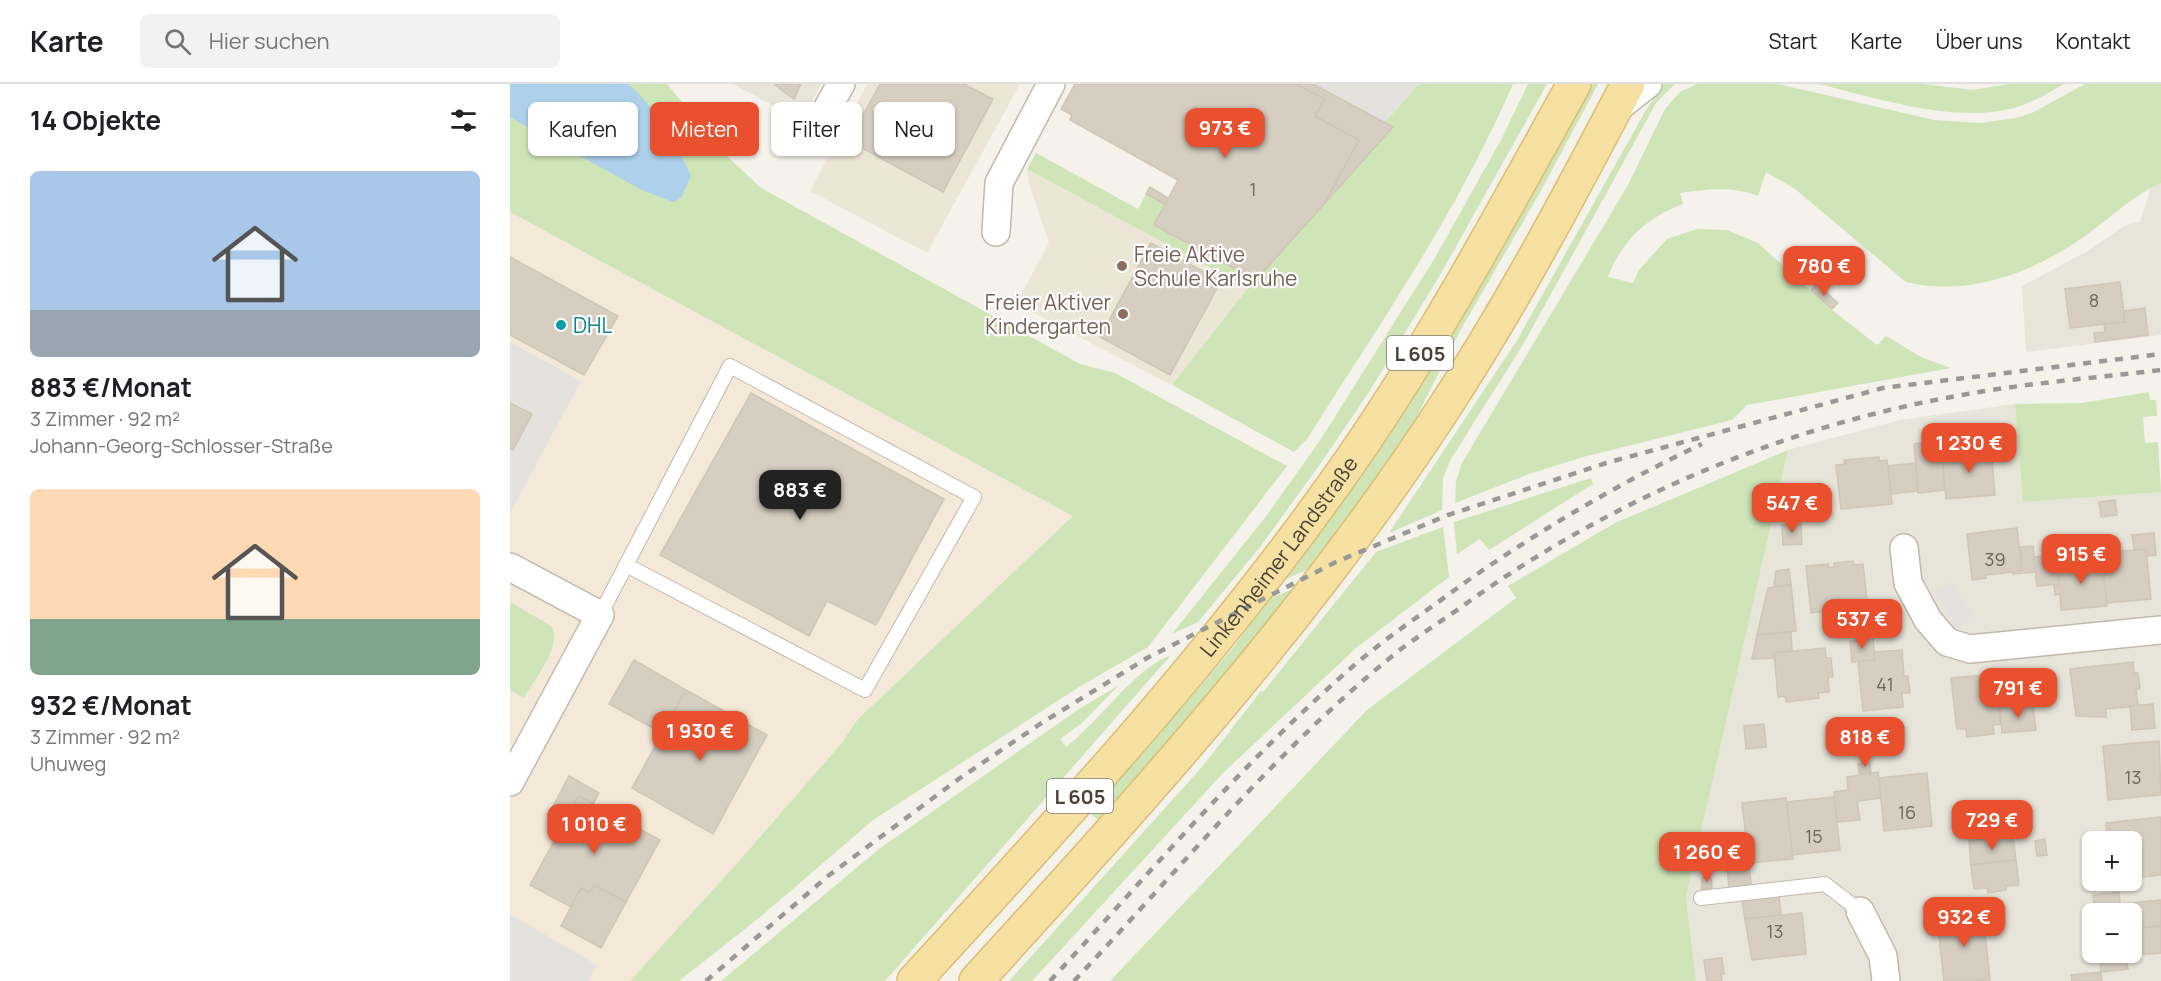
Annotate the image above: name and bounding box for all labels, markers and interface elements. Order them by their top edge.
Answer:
search box [140,14,560,68]
text: Karte [30,22,104,60]
icon: search [161,25,194,58]
text: Hier suchen [209,26,330,56]
text: Start [1768,27,1817,55]
text: Karte [1850,27,1902,55]
text: Über uns [1935,27,2023,55]
text: Kontakt [2056,27,2131,55]
text: 14 Objekte [30,102,161,138]
chip: Kaufen [528,102,638,156]
chip: Mieten [650,102,759,156]
chip: Filter [771,102,862,156]
chip: Neu [874,102,955,156]
icon: filters [447,104,480,137]
pin: 973 € [1183,108,1267,159]
text: 973 € [1199,114,1251,141]
house number: 1 [1249,177,1257,201]
icon: home [201,210,309,318]
place label: Freie Aktive Schule Karlsruhe [1134,240,1297,292]
pin: 780 € [1782,246,1866,297]
text: 780 € [1797,252,1851,279]
marker: Freie Aktive Schule Karlsruhe [1115,259,1129,273]
place label: Freier Aktiver Kindergarten [985,288,1111,340]
house number: 8 [2089,288,2099,312]
marker: Freier Aktiver Kindergarten [1116,307,1130,321]
place label: DHL [573,311,612,339]
marker: DHL [554,318,568,332]
road number: L 605 [1387,336,1453,370]
text: 883 €/Monat [30,369,192,405]
text: 3 Zimmer · 92 m² [30,405,180,432]
pin: 1 230 € [1914,423,2024,474]
text: 1 230 € [1935,429,2003,456]
text: Johann-Georg-Schlosser-Straße [30,432,333,459]
street label: Linkenheimer Landstraße [1193,451,1364,662]
pin: 883 € [758,470,842,521]
text: 883 € [773,476,827,503]
pin: 547 € [1750,483,1834,534]
text: 547 € [1766,489,1818,516]
icon: home [201,528,309,636]
pin: 915 € [2039,534,2123,585]
text: 915 € [2056,540,2106,567]
house number: 39 [1984,547,2006,571]
pin: 537 € [1820,599,1904,650]
text: 537 € [1836,605,1888,632]
pin: 791 € [1976,668,2060,719]
house number: 41 [1876,672,1894,696]
text: 791 € [1993,674,2043,701]
text: 932 €/Monat [30,687,192,723]
pin: 1 930 € [645,711,755,762]
text: 1 930 € [666,717,734,744]
pin: 818 € [1823,717,1907,768]
text: 3 Zimmer · 92 m² [30,723,180,750]
text: 818 € [1840,723,1890,750]
text: Uhuweg [30,750,106,777]
house number: 13 [2125,765,2141,789]
road number: L 605 [1047,779,1113,813]
house number: 16 [1898,800,1916,824]
pin: 729 € [1950,800,2034,851]
pin: 1 010 € [539,804,649,855]
text: 729 € [1966,806,2018,833]
text: 1 010 € [561,810,627,837]
house number: 15 [1805,824,1823,848]
map controls [2082,831,2142,963]
button: + [2082,831,2142,891]
pin: 1 260 € [1652,832,1762,883]
text: 1 260 € [1673,838,1741,865]
pin: 932 € [1922,897,2006,948]
text: 932 € [1937,903,1991,930]
button: − [2082,903,2142,963]
house number: 13 [1767,919,1783,943]

